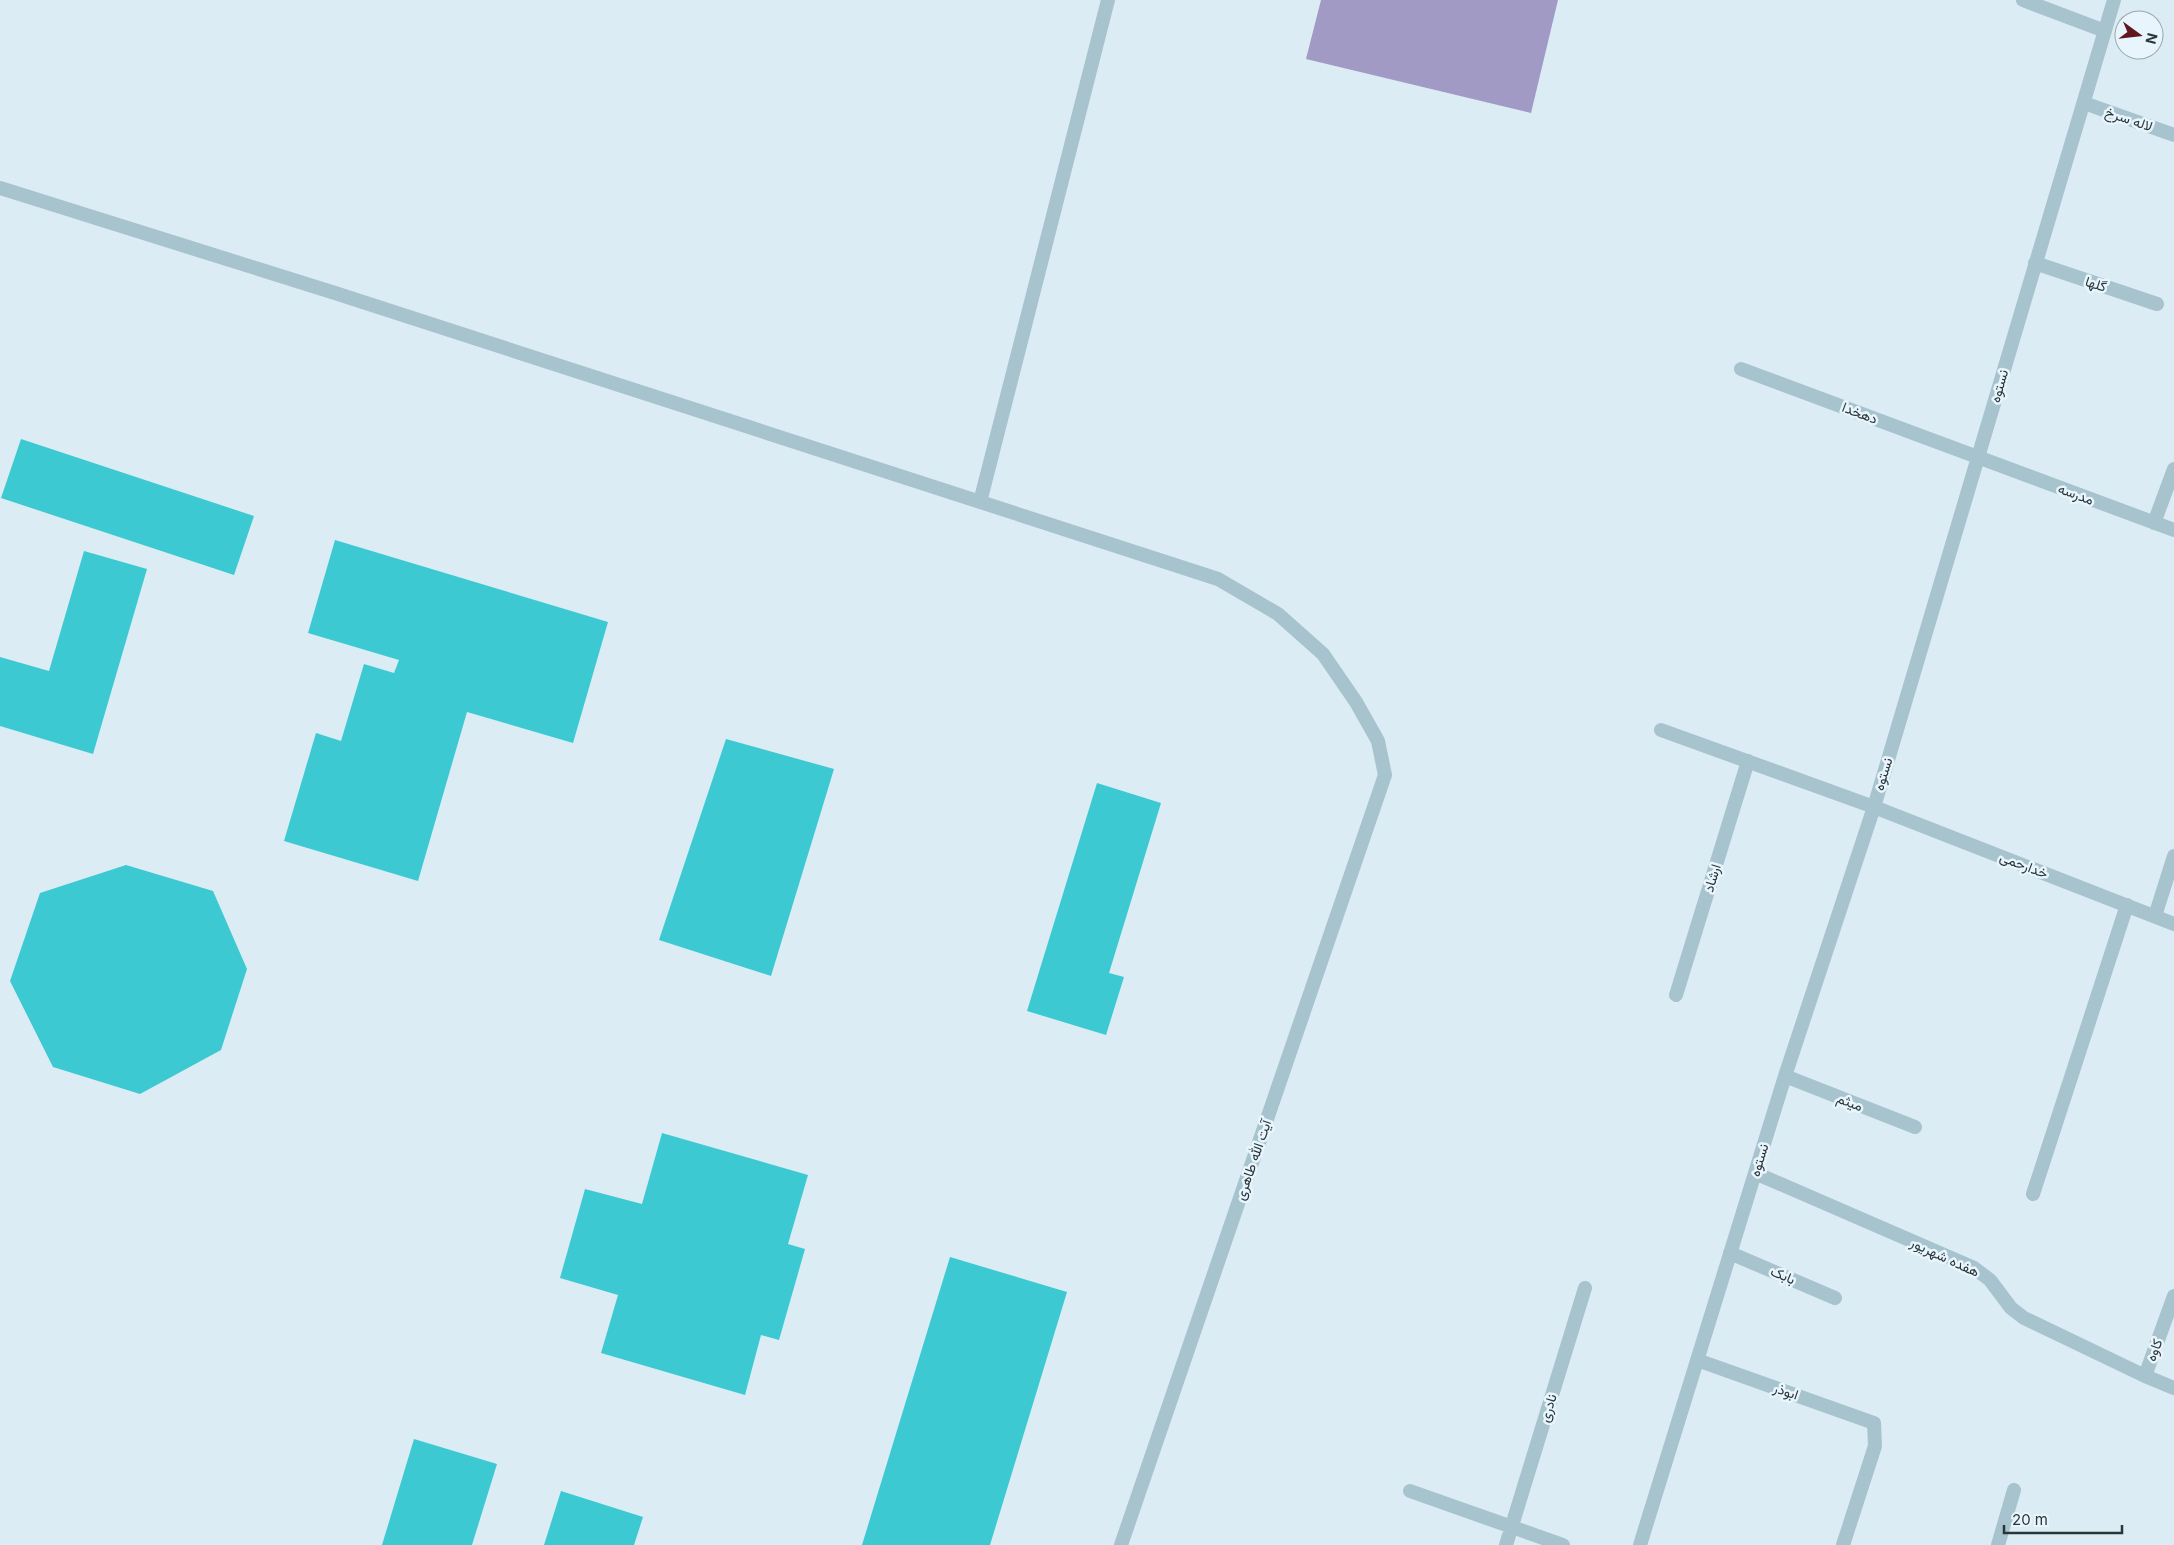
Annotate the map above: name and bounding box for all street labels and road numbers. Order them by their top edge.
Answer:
street label: لاله سرخ [2102,103,2155,137]
street label: گلها [2083,272,2109,296]
street label: نستوه [1986,367,2012,405]
street label: دهخدا [1840,398,1881,427]
street label: مدرسه [2056,479,2096,509]
street label: نستوه [1869,755,1897,793]
street label: خدارحمی [1997,848,2051,882]
street label: ارشاد [1699,862,1725,894]
street label: میثم [1834,1089,1866,1115]
street label: آیت الله طاهری [1231,1116,1276,1203]
street label: نستوه [1745,1141,1773,1179]
street label: هفده شهریور [1907,1233,1983,1281]
street label: بابک [1768,1262,1798,1288]
street label: کاوه [2142,1336,2166,1364]
street label: ابوذر [1770,1378,1801,1404]
street label: نادری [1535,1391,1561,1425]

